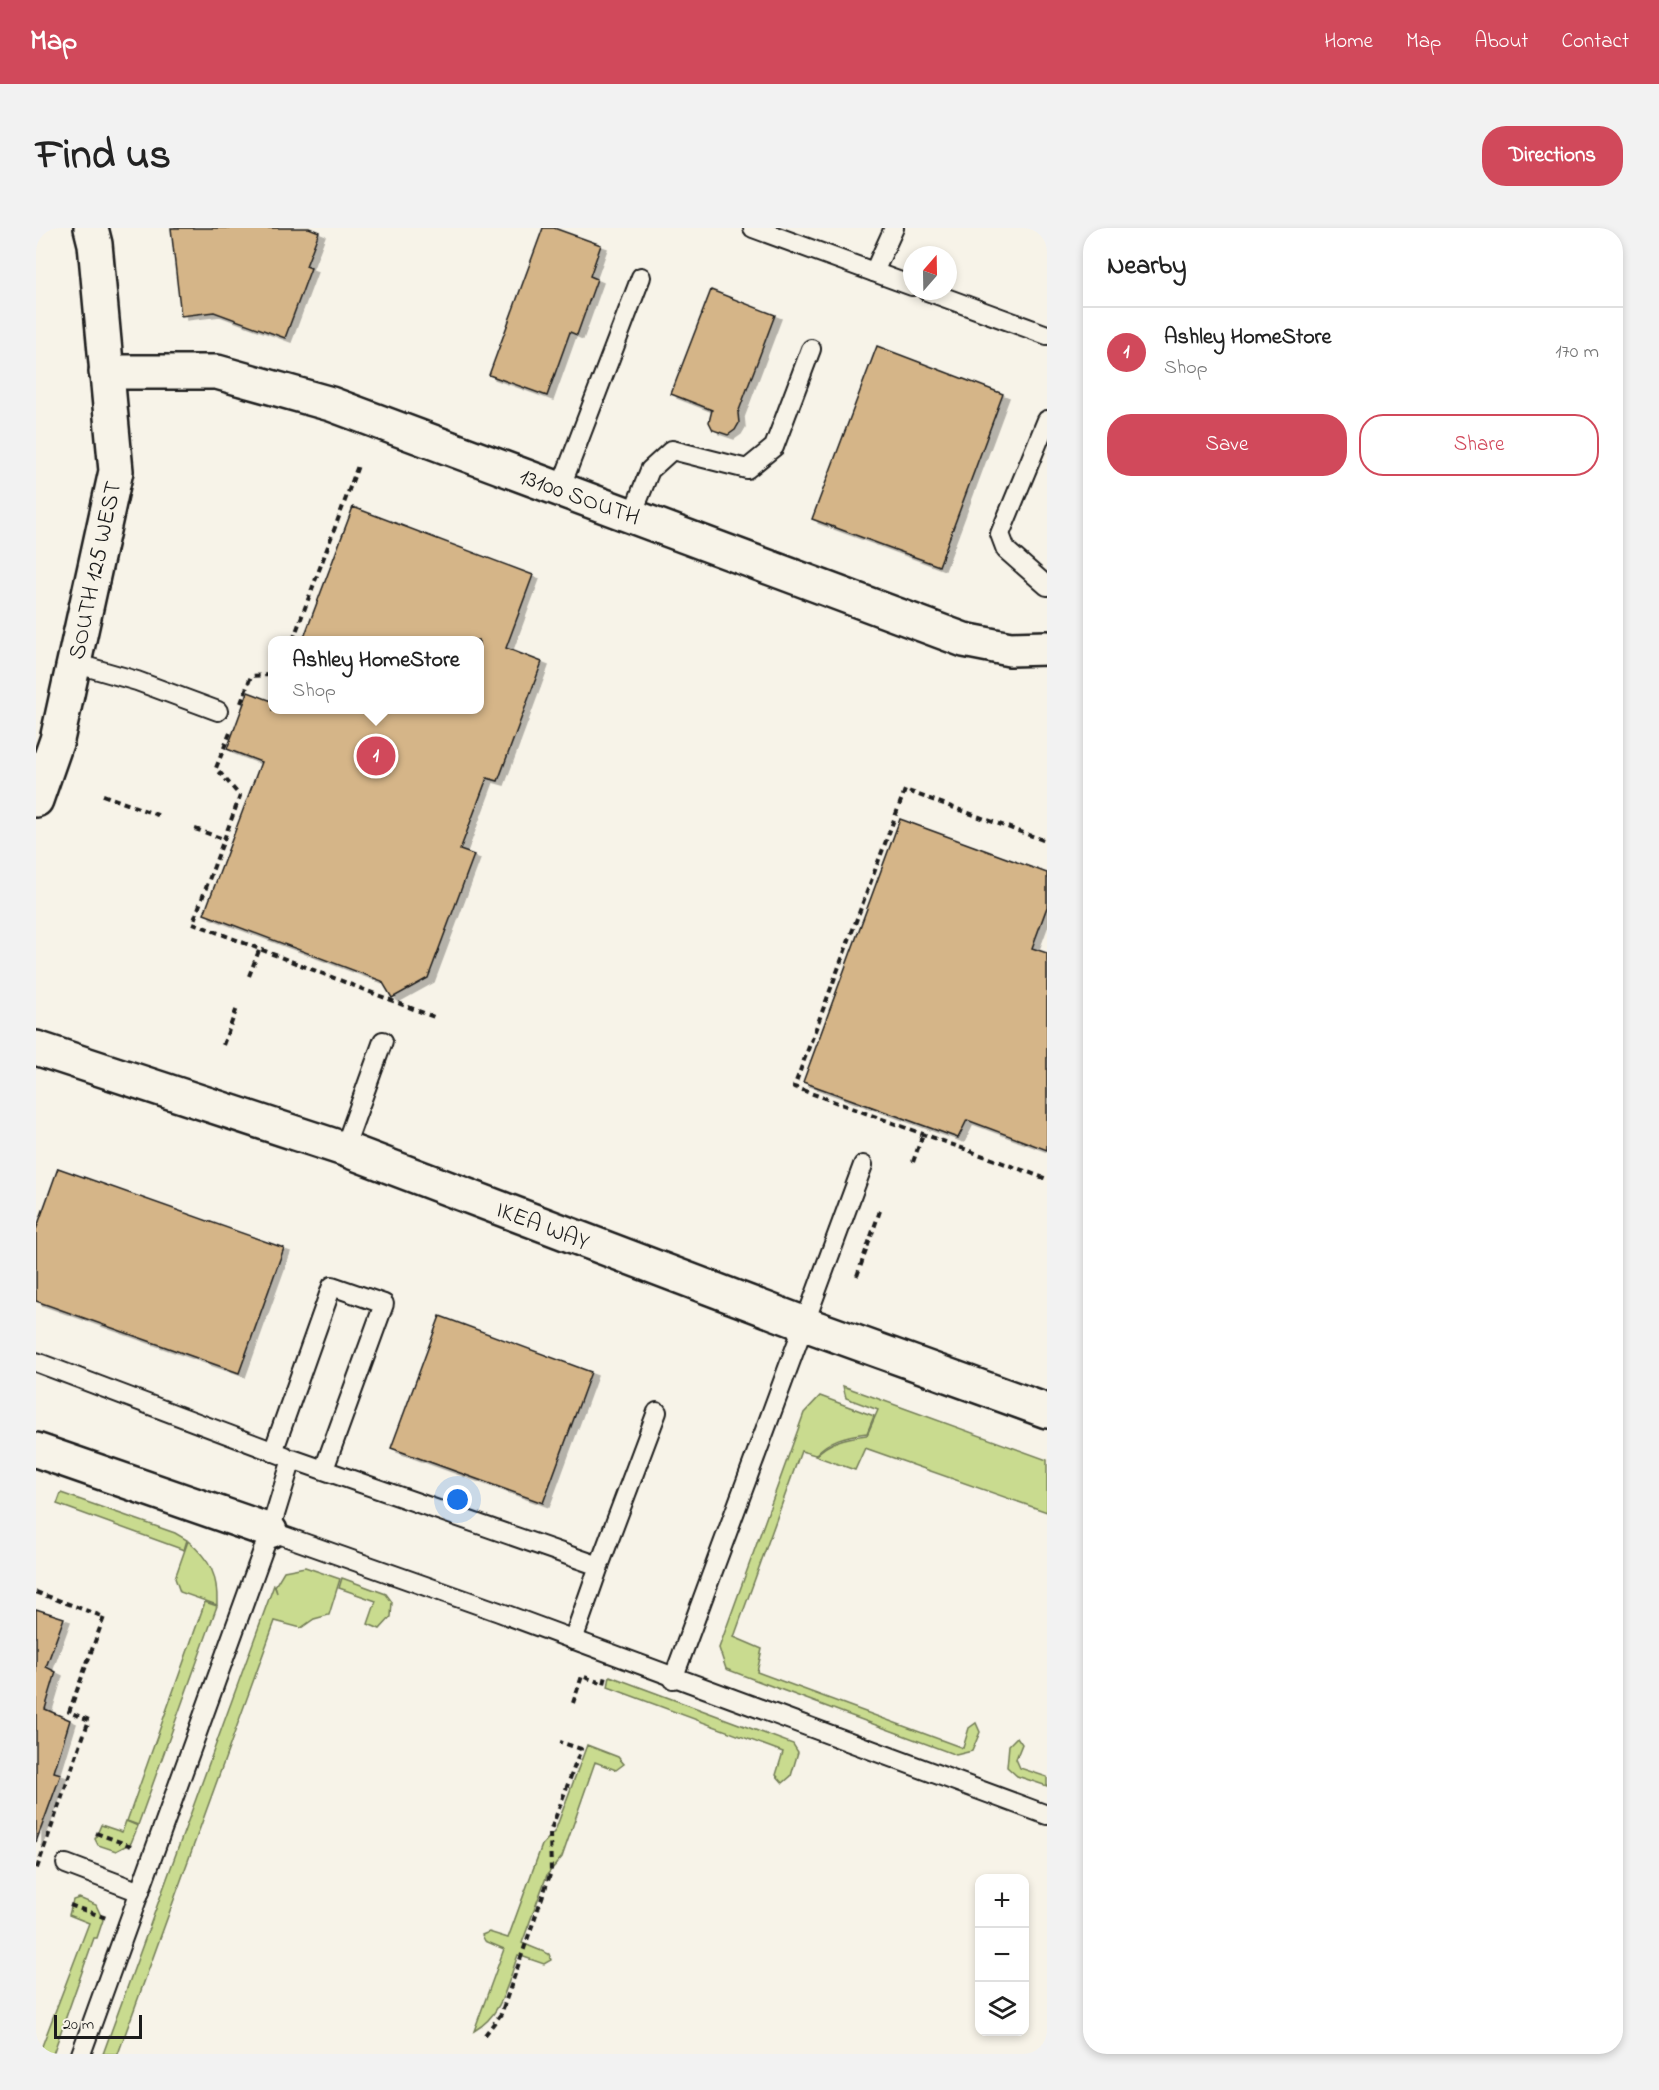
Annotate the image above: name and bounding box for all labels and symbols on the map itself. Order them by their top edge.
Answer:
north arrow [903,246,957,300]
street label: 13100 SOUTH [514,460,644,536]
street label: SOUTH 125 WEST [60,478,132,663]
pin: 1 [356,734,396,778]
street label: IKEA WAY [491,1194,594,1261]
your location [443,1485,472,1514]
scale bar [54,2012,142,2040]

